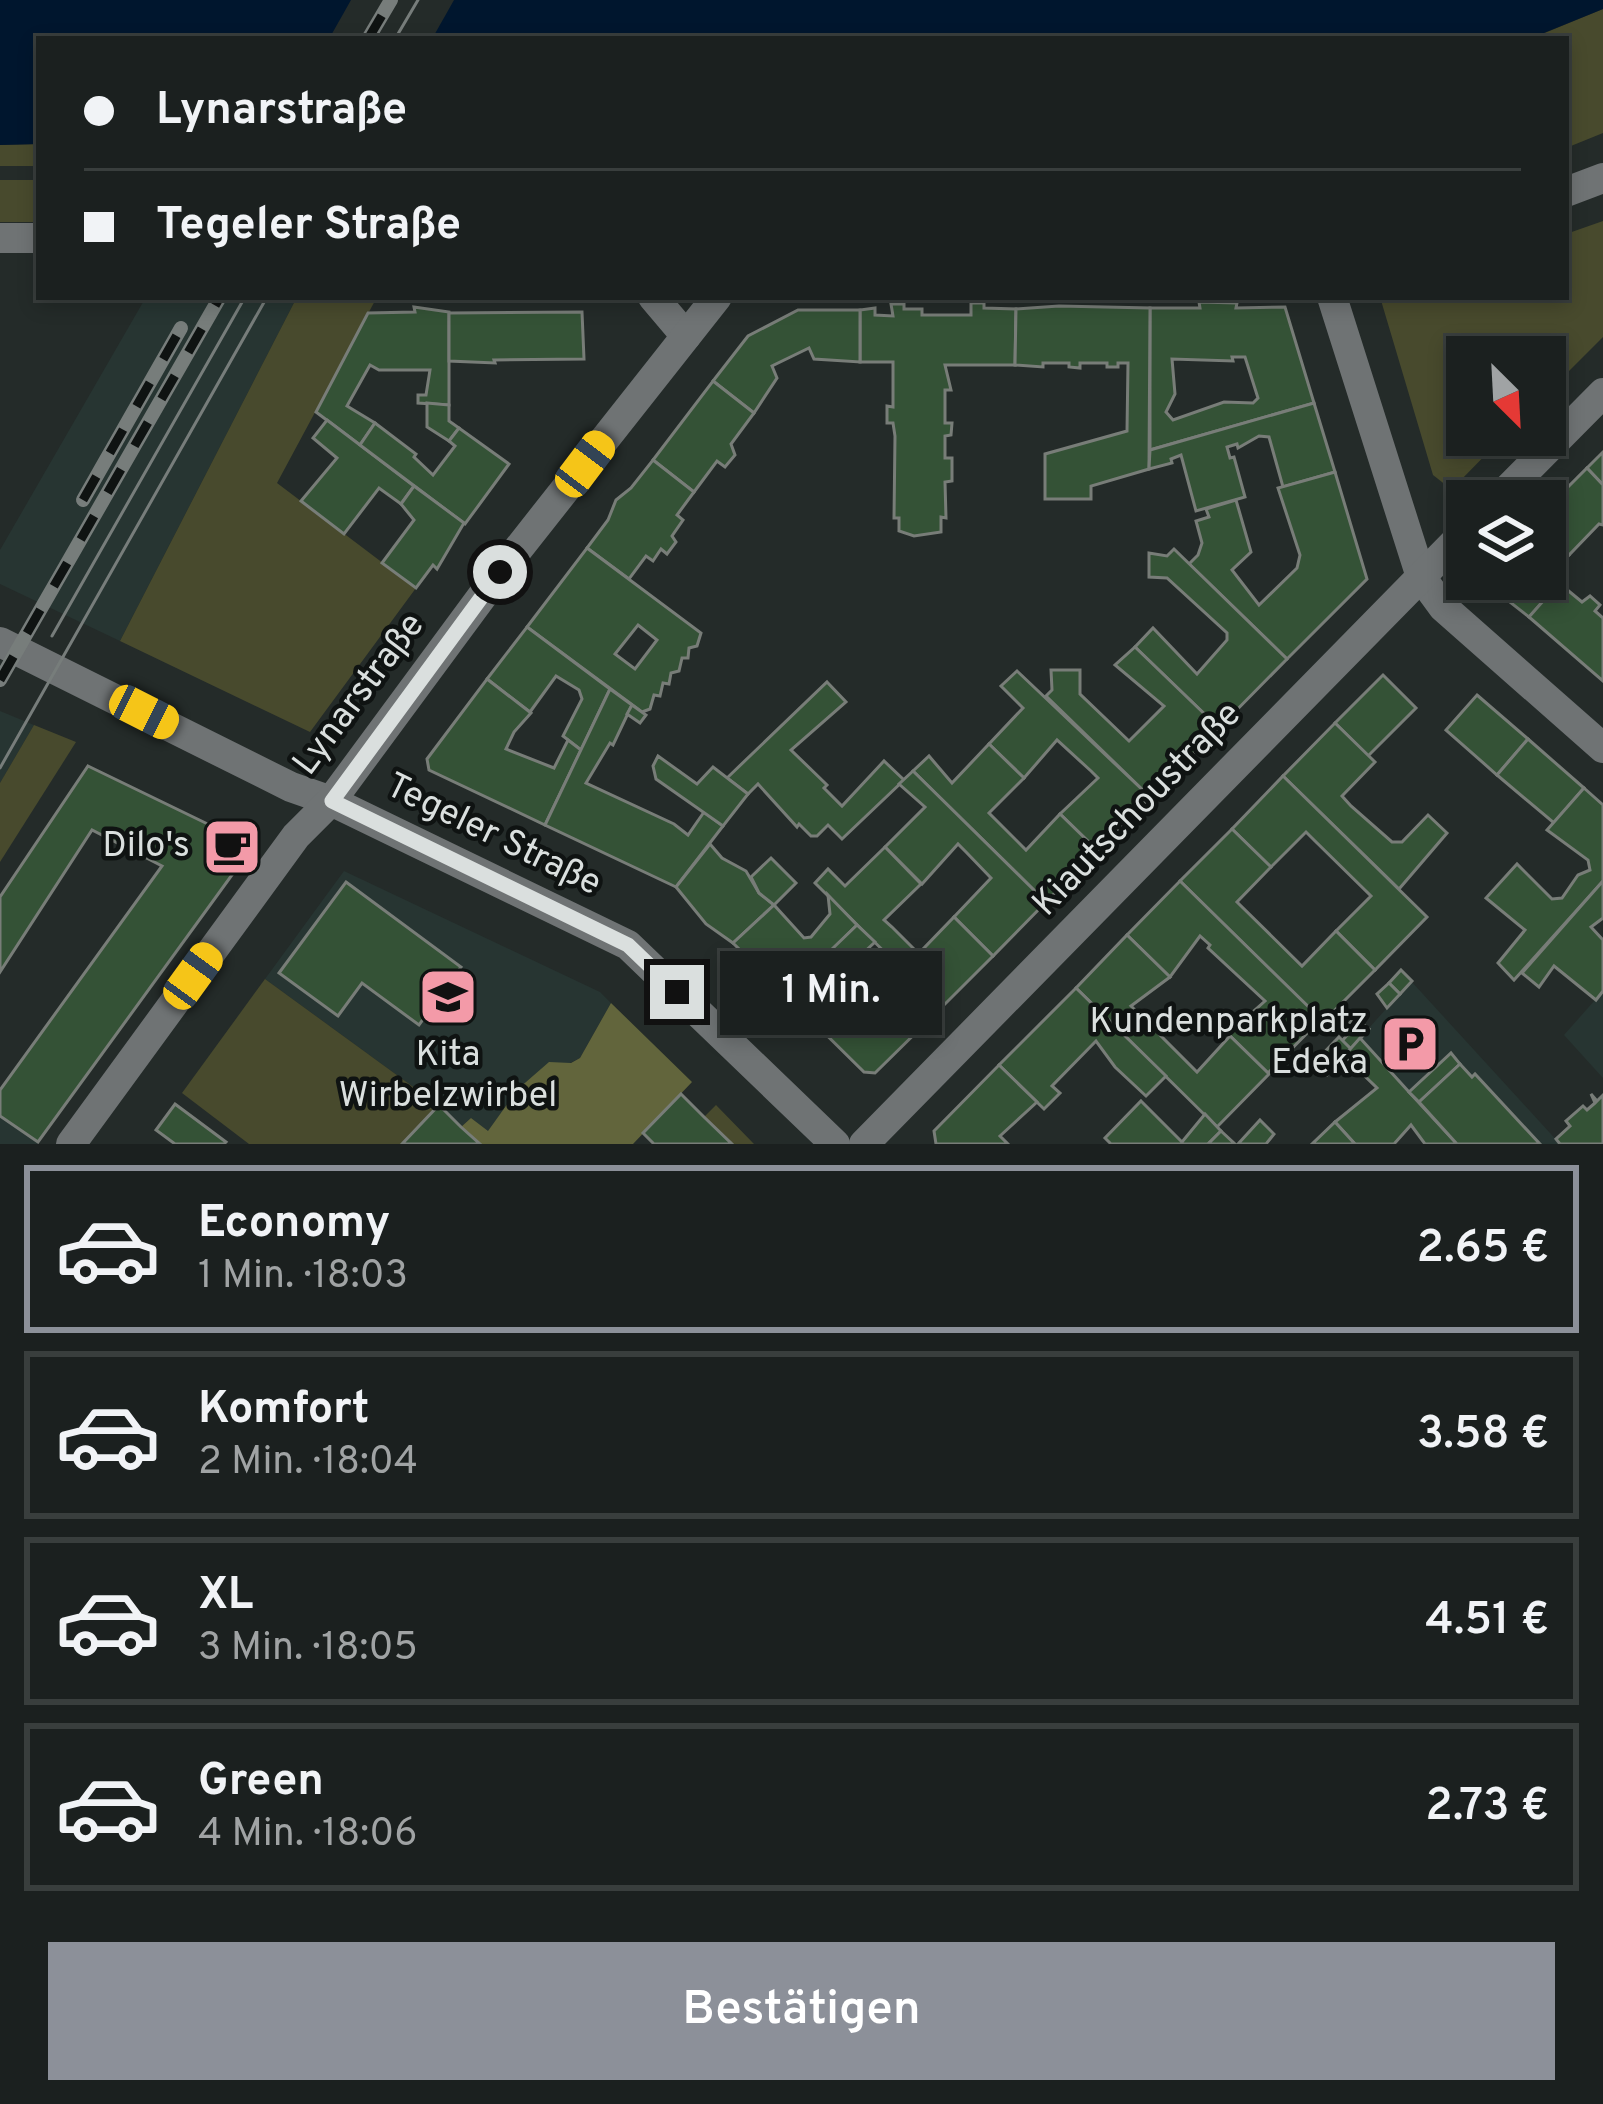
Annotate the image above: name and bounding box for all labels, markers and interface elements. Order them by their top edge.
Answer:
text: Lynarstraße [156,83,407,140]
text: Tegeler Straße [156,198,461,255]
north arrow [1446,336,1566,456]
map controls [1446,336,1566,600]
car [549,424,621,504]
button: layers [1446,480,1566,600]
route start [473,545,527,599]
street label: Lynarstraße [284,605,436,785]
car [104,680,184,744]
street label: Kiautschoustraße [1024,693,1252,927]
street label: Tegeler Straße [378,764,608,908]
cafe icon: Dilo's [201,816,263,878]
place label: Dilo's [102,824,190,870]
car [157,936,229,1016]
callout: 1 Min. [719,950,941,1034]
route end [650,965,704,1019]
school or university icon: Kita Wirbelzwirbel [417,966,479,1028]
text: 1 Min. [781,968,881,1017]
place label: Kundenparkplatz Edeka [1089,1000,1368,1087]
parking icon: Kundenparkplatz Edeka [1379,1013,1441,1075]
place label: Kita Wirbelzwirbel [339,1033,558,1120]
icon: car [54,1195,162,1303]
text: Economy [198,1196,390,1253]
text: 2.65 € [1416,1221,1549,1278]
text: 1 Min. · 18:03 [198,1253,408,1302]
icon: car [54,1381,162,1489]
text: Komfort [198,1382,370,1439]
text: 3.58 € [1417,1407,1549,1464]
text: 2 Min. · 18:04 [198,1439,418,1488]
icon: car [54,1567,162,1675]
text: XL [198,1568,253,1625]
text: 4.51 € [1425,1593,1549,1650]
text: 3 Min. · 18:05 [198,1625,418,1674]
icon: car [54,1753,162,1861]
text: Green [198,1754,324,1811]
text: 2.73 € [1425,1779,1549,1836]
text: 4 Min. · 18:06 [198,1811,417,1860]
button: Bestätigen [48,1942,1555,2080]

